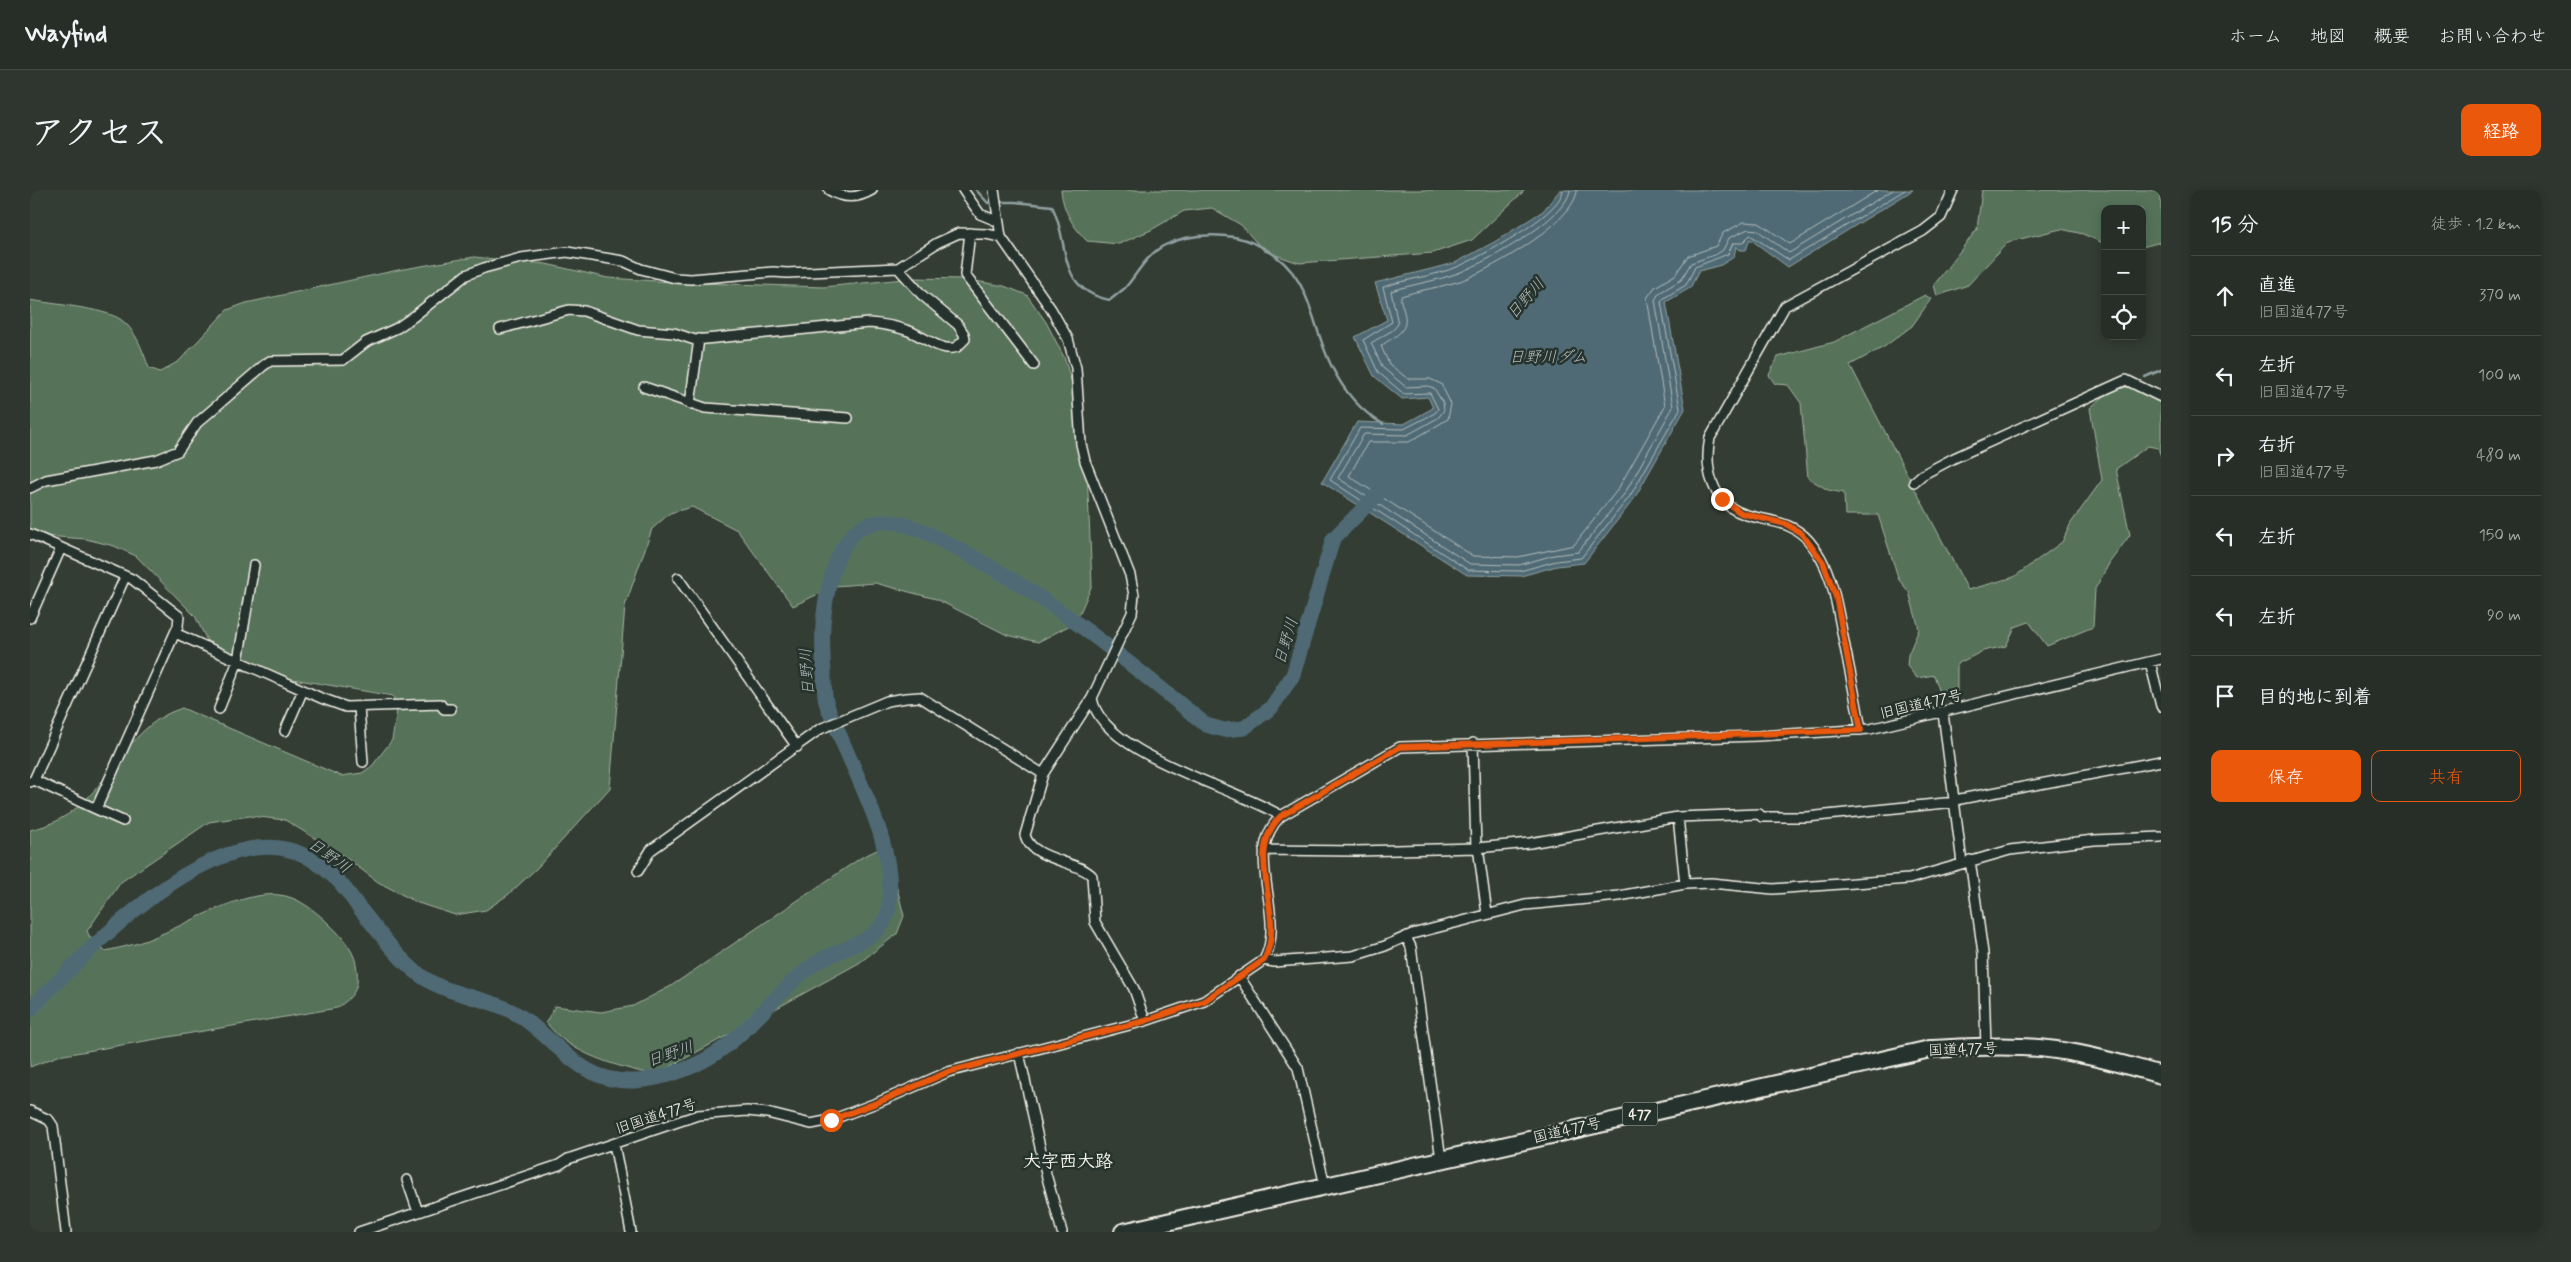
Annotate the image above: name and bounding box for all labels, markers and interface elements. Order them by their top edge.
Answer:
text: Wayfind [25,19,107,50]
text: ホーム [2229,25,2282,49]
text: 地図 [2310,25,2346,49]
text: 概要 [2374,25,2410,49]
text: お問い合わせ [2438,25,2546,49]
button: 経路 [2461,104,2541,156]
text: アクセス [30,111,168,157]
map controls [2101,205,2146,340]
button: + [2101,205,2146,250]
text: 15 分 [2211,211,2258,239]
text: 徒歩 · 1.2 km [2431,214,2521,235]
button: − [2101,250,2146,295]
text: 直進 [2258,273,2296,298]
water label: 日野川 [1502,274,1550,324]
icon: ahead [2211,282,2239,310]
text: 370 m [2479,285,2521,306]
button: locate [2101,295,2146,340]
text: 旧国道477号 [2258,302,2348,323]
water label: 日野川ダム [1509,347,1587,368]
text: 左折 [2258,353,2296,378]
icon: left [2211,362,2239,390]
text: 100 m [2478,365,2521,386]
text: 旧国道477号 [2258,382,2348,403]
text: 右折 [2258,433,2296,458]
icon: right [2211,442,2239,470]
text: 480 m [2476,445,2521,466]
text: 旧国道477号 [2258,462,2348,483]
route end [1711,488,1734,511]
icon: left [2211,522,2239,550]
text: 左折 [2258,525,2296,550]
text: 150 m [2479,525,2521,546]
icon: left [2211,602,2239,630]
text: 左折 [2258,605,2296,630]
text: 90 m [2487,605,2521,626]
water label: 日野川 [1269,615,1303,667]
water label: 日野川 [795,647,820,697]
icon: arrive [2211,682,2239,710]
text: 目的地に到着 [2258,685,2372,710]
street label: 旧国道477号 [1878,686,1965,724]
button: 保存 [2211,750,2361,802]
button: 共有 [2371,750,2521,802]
water label: 日野川 [304,834,355,879]
water label: 日野川 [644,1037,697,1072]
street label: 国道477号 [1928,1039,1998,1061]
street label: 旧国道477号 [613,1094,700,1140]
road number: 477 [1622,1102,1658,1126]
route start [820,1109,843,1132]
street label: 国道477号 [1531,1113,1603,1149]
district label: 大字西大路 [1023,1150,1113,1174]

